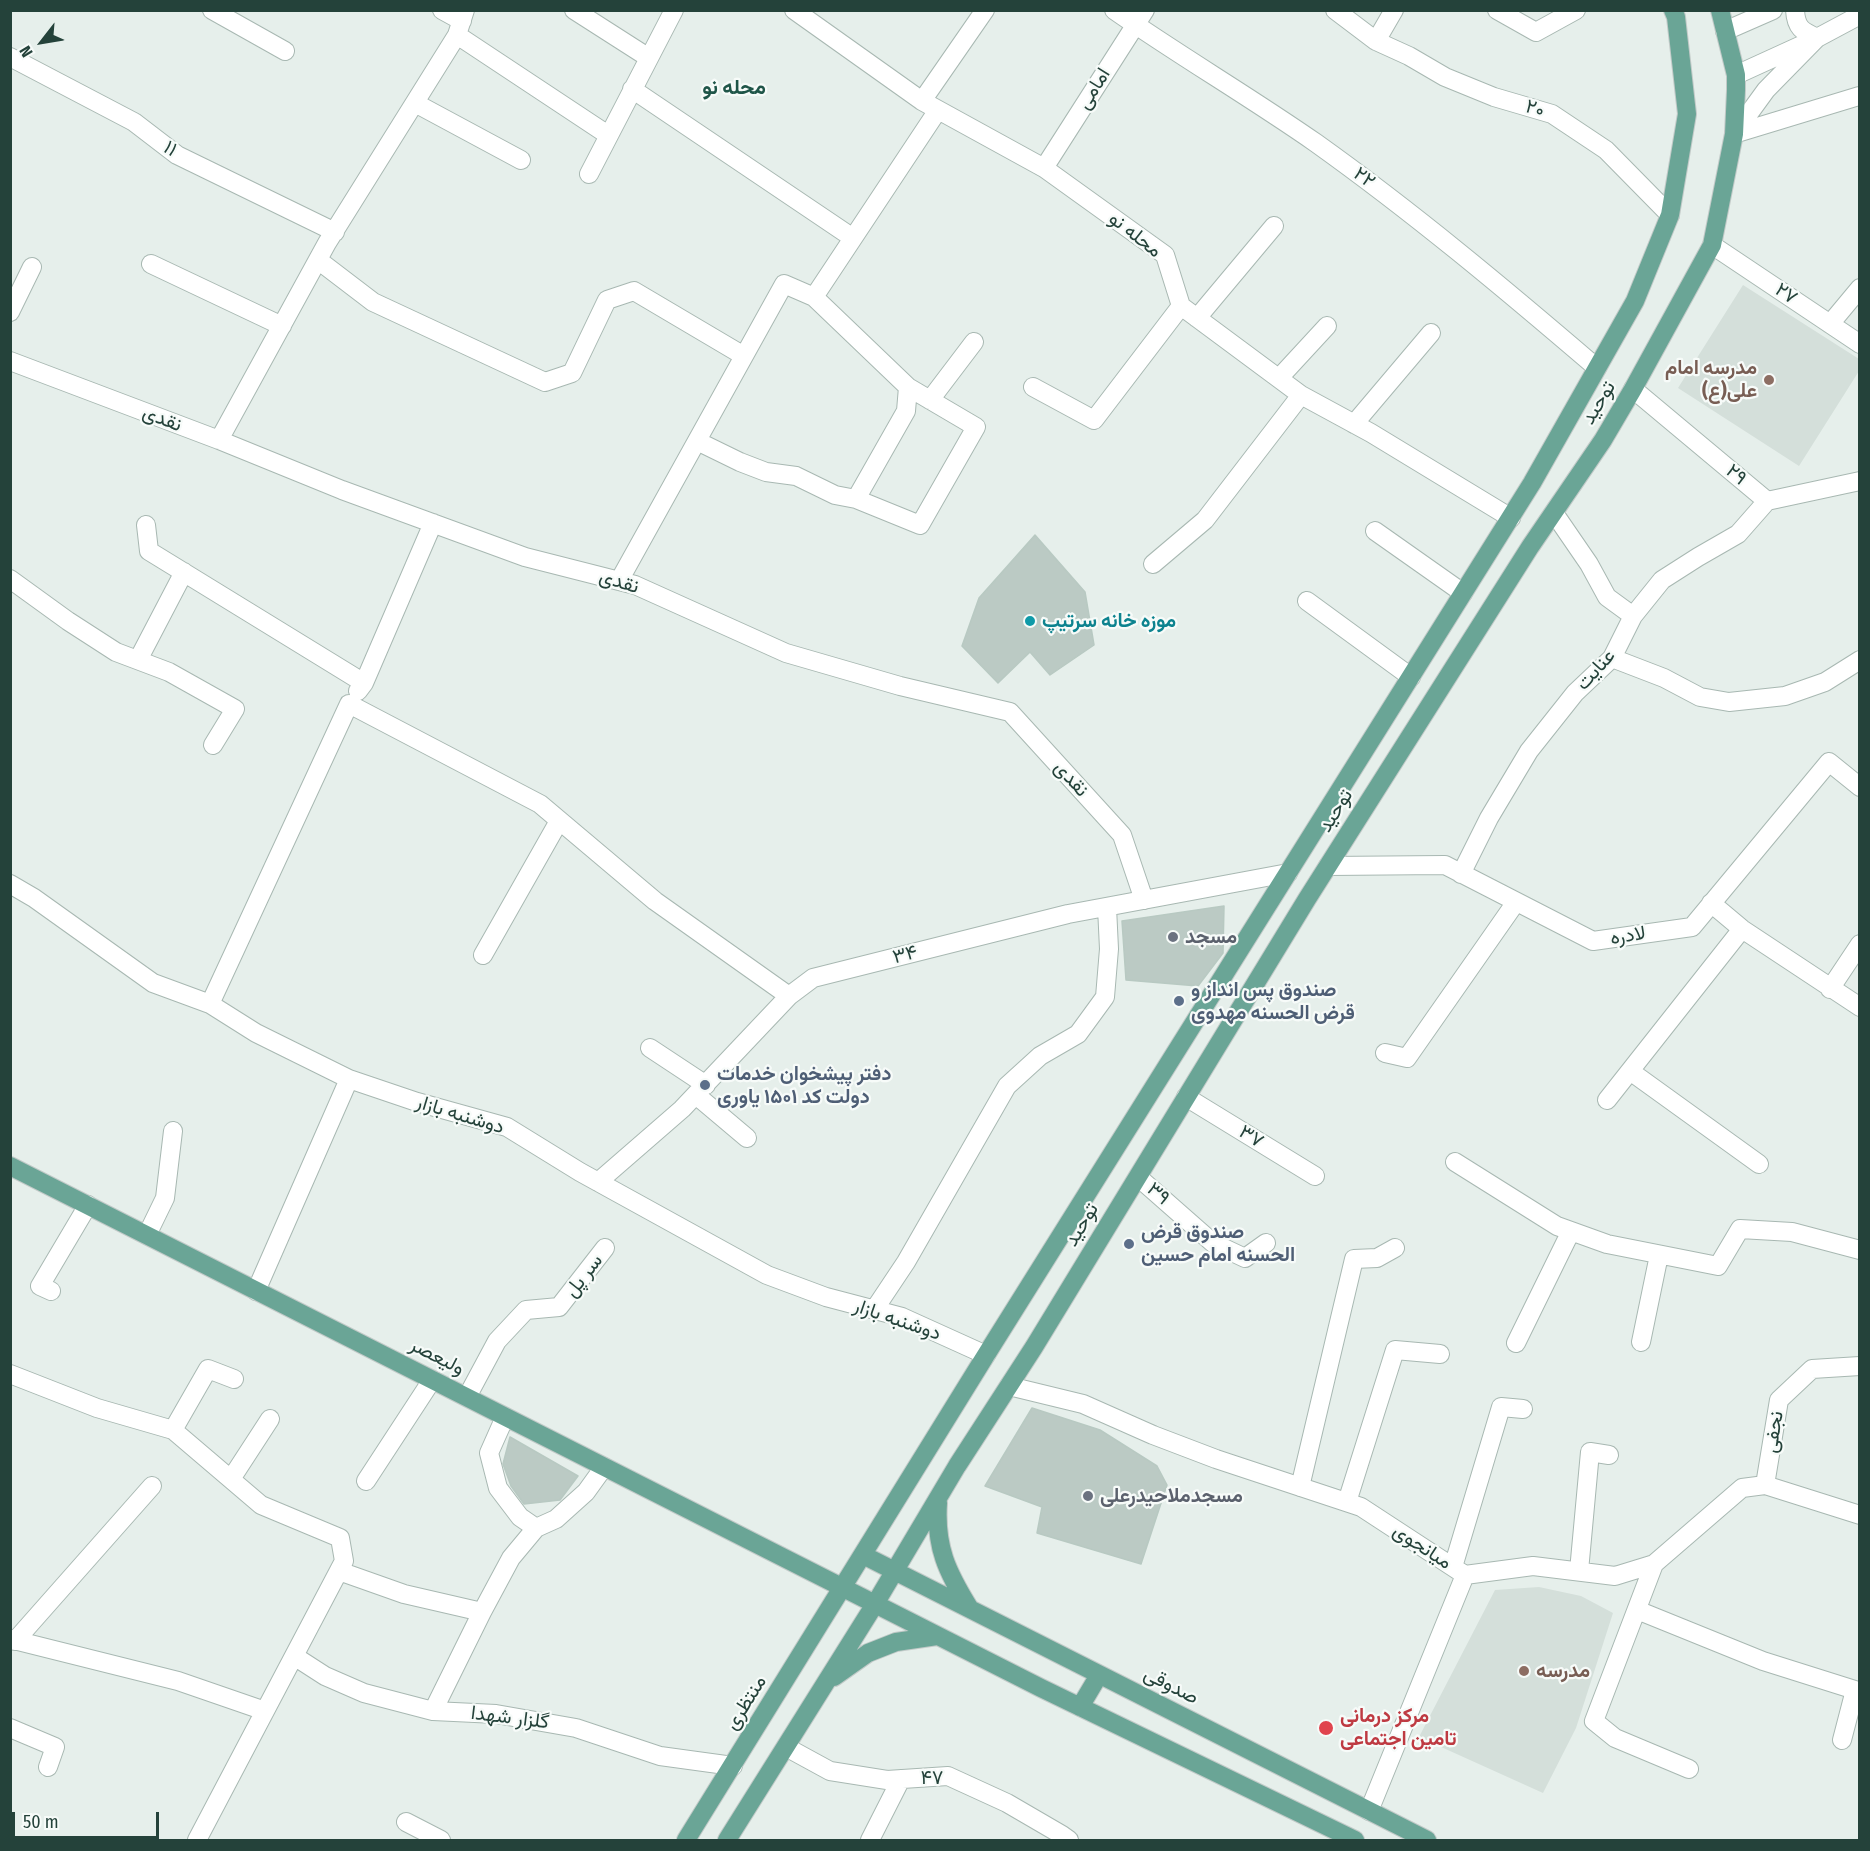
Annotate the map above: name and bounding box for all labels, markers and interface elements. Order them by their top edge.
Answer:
north arrow [12,12,72,72]
text: N [16,43,37,61]
street label: امامی [1072,64,1116,114]
district label: محله نو [702,75,766,101]
street label: ۲۰ [1522,95,1548,123]
street label: ۱۱ [159,136,181,162]
street label: ۲۲ [1348,162,1380,194]
street label: محله نو [1104,207,1166,263]
street label: ۲۷ [1770,278,1802,310]
place label: مدرسه امام علی(ع) [1665,356,1757,403]
marker: مدرسه امام علی(ع) [1762,373,1776,387]
street label: توحید [1577,377,1621,429]
street label: نقدی [139,401,185,437]
street label: ۲۹ [1721,459,1751,491]
street label: نقدی [596,565,642,599]
place label: موزه خانه سرتیپ [1042,609,1176,633]
marker: موزه خانه سرتیپ [1023,614,1037,628]
street label: عنایت [1571,644,1621,696]
street label: نقدی [1049,756,1093,802]
street label: توحید [1314,785,1358,837]
street label: لادره [1609,921,1647,951]
place label: مسجد [1185,925,1237,949]
marker: مسجد [1166,930,1180,944]
street label: ۳۴ [890,940,920,970]
place label: صندوق پس انداز و قرض الحسنه مهدوی [1191,978,1355,1025]
marker: صندوق پس انداز و قرض الحسنه مهدوی [1172,994,1186,1008]
place label: دفتر پیشخوان خدمات دولت کد ۱۵۰۱ یاوری [717,1062,891,1109]
marker: دفتر پیشخوان خدمات دولت کد ۱۵۰۱ یاوری [698,1078,712,1092]
street label: دوشنبه بازار [413,1090,507,1140]
street label: ۳۷ [1234,1120,1268,1154]
street label: ۳۹ [1142,1177,1174,1211]
street label: توحید [1060,1199,1104,1251]
place label: صندوق قرض الحسنه امام حسین [1141,1220,1295,1267]
marker: صندوق قرض الحسنه امام حسین [1122,1237,1136,1251]
street label: سر پل [560,1249,608,1303]
street label: دوشنبه بازار [850,1294,944,1346]
street label: ولیعصر [406,1333,468,1381]
street label: نجفی [1759,1409,1789,1455]
place label: مسجدملاحیدرعلی [1100,1484,1243,1508]
marker: مسجدملاحیدرعلی [1081,1489,1095,1503]
street label: میانجوی [1388,1519,1456,1575]
place label: مدرسه [1536,1659,1590,1683]
street label: صدوقی [1140,1662,1202,1710]
marker: مدرسه [1517,1664,1531,1678]
street label: منتظری [720,1671,772,1735]
street label: گلزار شهدا [469,1701,551,1735]
place label: مرکز درمانی تامین اجتماعی [1340,1704,1457,1751]
marker: مرکز درمانی تامین اجتماعی [1317,1719,1335,1737]
street label: ۴۷ [920,1766,944,1790]
scale bar [15,1800,162,1838]
text: 50 m [23,1811,59,1833]

